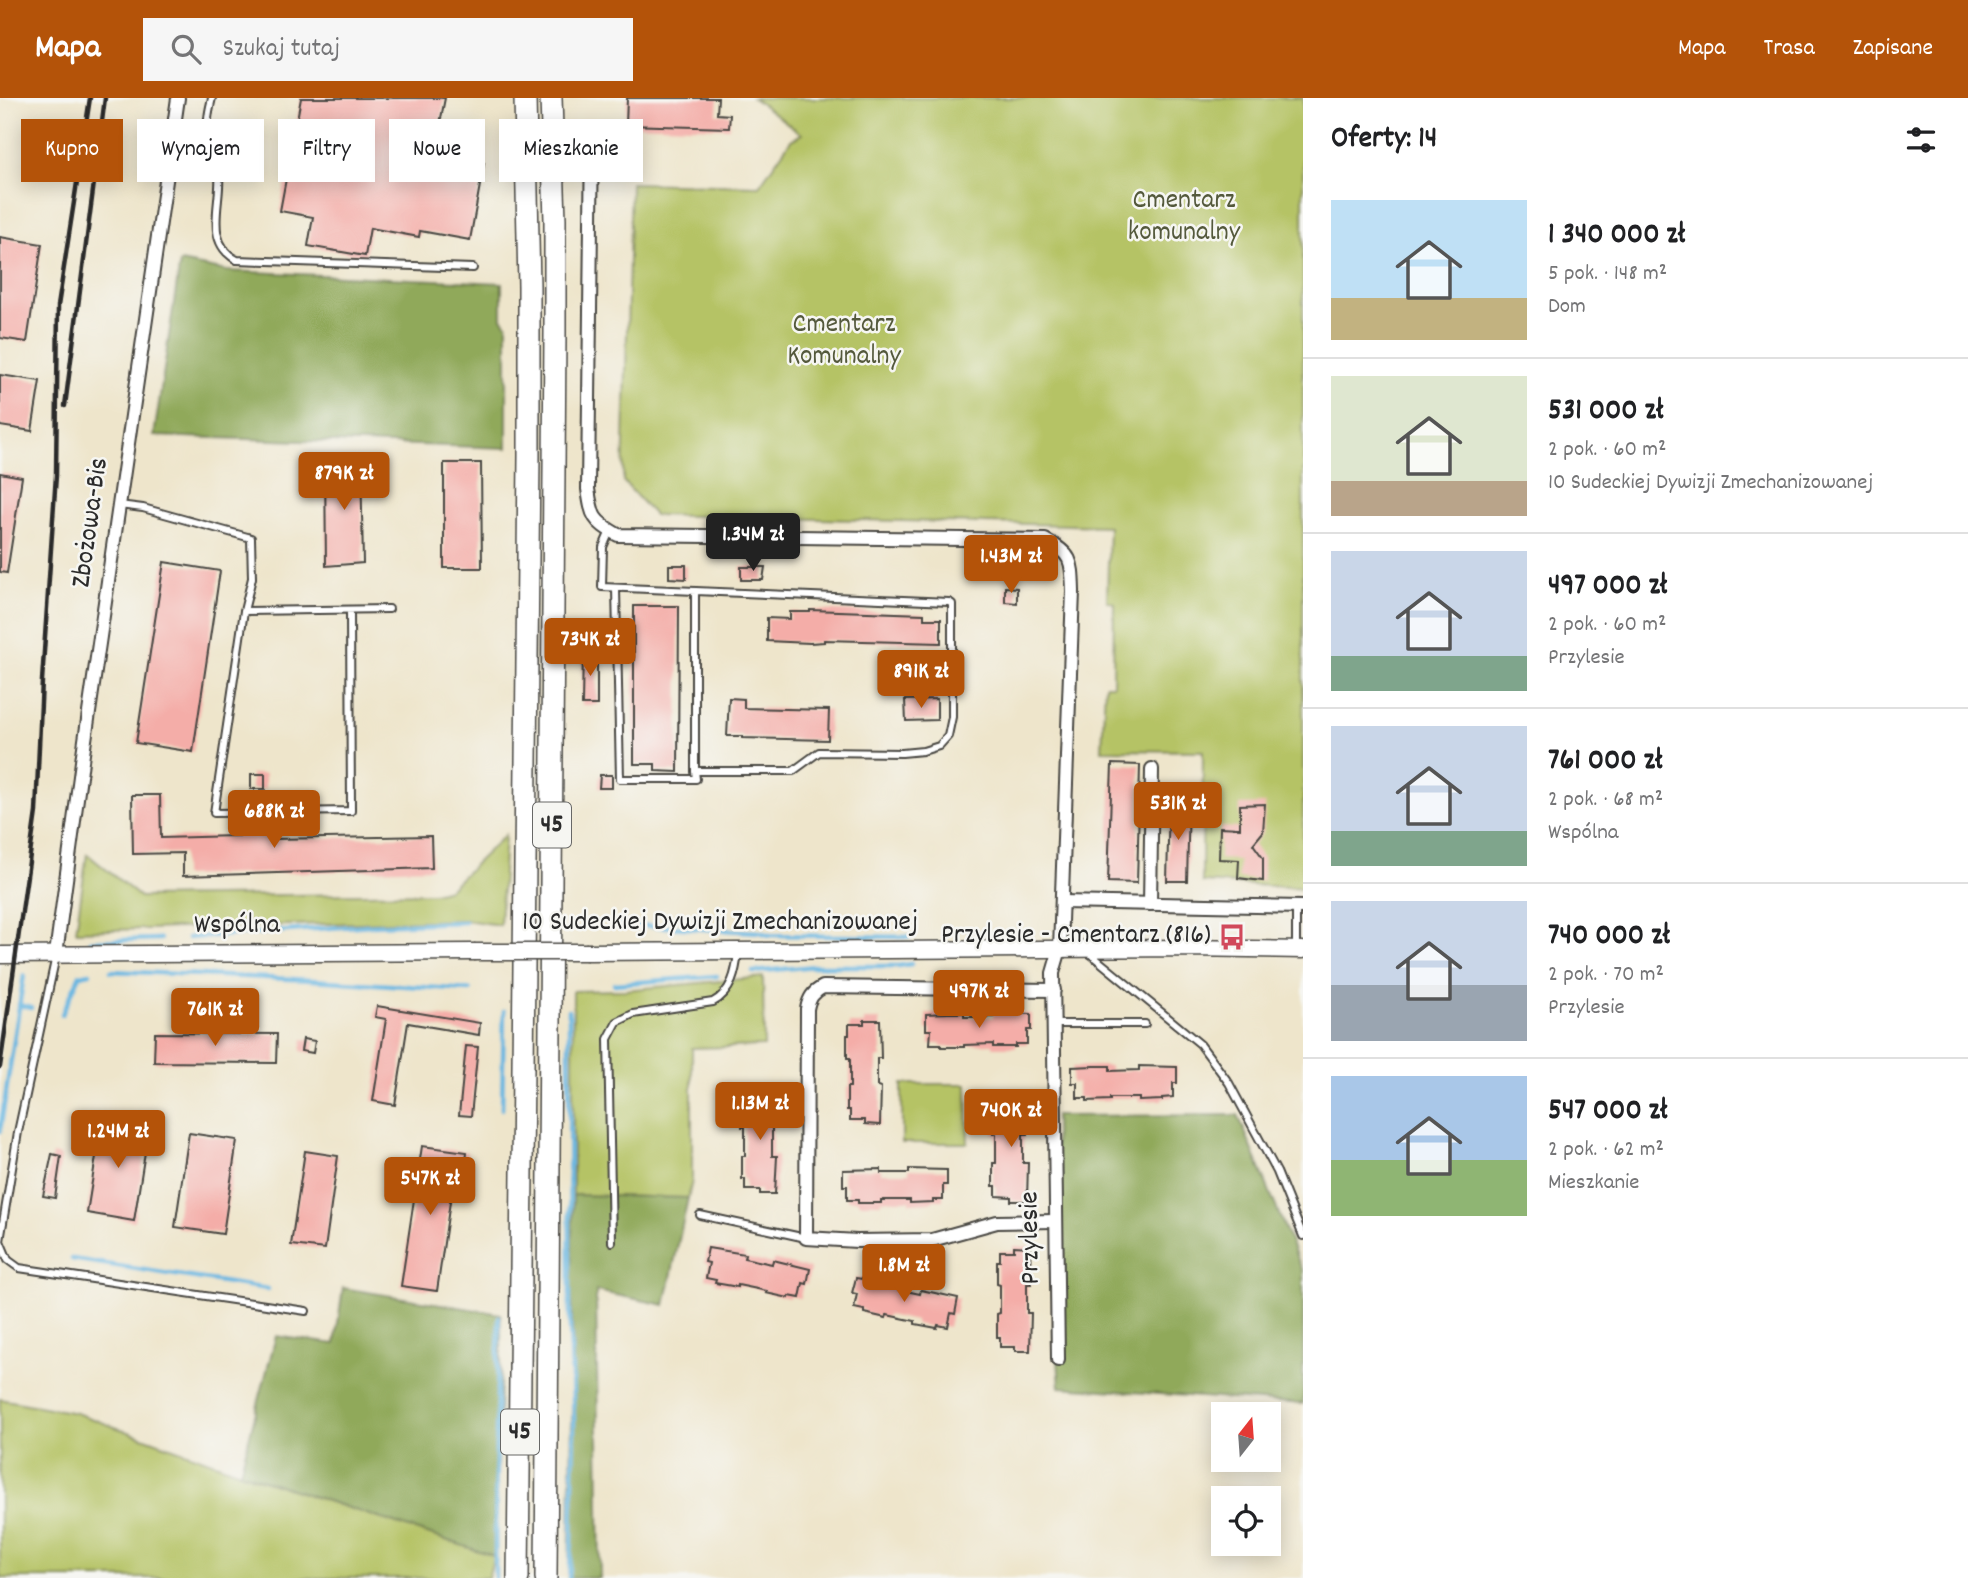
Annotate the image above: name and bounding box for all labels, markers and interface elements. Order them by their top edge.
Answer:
search box [143,18,633,81]
text: Mapa [35,26,101,73]
icon: search [167,30,205,68]
text: Szukaj tutaj [223,31,340,68]
text: Mapa [1678,32,1726,66]
text: Trasa [1764,32,1815,66]
text: Zapisane [1853,32,1933,66]
chip: Kupno [21,119,123,182]
chip: Wynajem [137,119,264,182]
chip: Filtry [278,119,375,182]
chip: Nowe [389,119,485,182]
chip: Mieszkanie [499,119,643,182]
text: Oferty: 14 [1331,119,1437,162]
icon: filters [1902,121,1940,159]
park label: Cmentarz komunalny [1128,182,1241,254]
text: 1 340 000 zł [1548,215,1685,258]
icon: home [1387,228,1471,312]
text: 5 pok. · 148 m² [1548,258,1667,291]
text: Dom [1548,291,1586,324]
park label: Cmentarz Komunalny [787,306,902,378]
text: 531 000 zł [1548,391,1664,434]
icon: home [1387,404,1471,488]
text: 2 pok. · 60 m² [1548,434,1666,467]
pin: 879K zł [279,452,409,512]
street label: Zbożowa-Bis [63,455,121,591]
text: 879K zł [314,458,374,491]
text: 10 Sudeckiej Dywizji Zmechanizowanej [1548,467,1873,500]
pin: 1.34M zł [681,514,825,573]
text: 1.34M zł [722,519,784,552]
pin: 1.43M zł [939,536,1083,595]
text: 1.43M zł [980,541,1042,574]
text: 497 000 zł [1548,566,1667,609]
icon: home [1387,579,1471,663]
text: 2 pok. · 60 m² [1548,609,1666,642]
pin: 734K zł [525,618,655,678]
text: 734K zł [560,624,620,657]
text: Przylesie [1548,642,1625,675]
pin: 891K zł [856,650,986,710]
text: 891K zł [893,656,949,689]
text: 761 000 zł [1548,741,1663,784]
icon: home [1387,754,1471,838]
pin: 531K zł [1113,782,1243,842]
text: 2 pok. · 68 m² [1548,784,1663,817]
text: 531K zł [1150,788,1206,821]
pin: 688K zł [209,790,339,850]
text: 688K zł [244,796,304,829]
road number: 45 [533,803,571,848]
text: Wspólna [1548,817,1619,850]
street label: 10 Sudeckiej Dywizji Zmechanizowanej [522,904,918,944]
street label: Wspólna [194,907,281,947]
text: 740 000 zł [1548,916,1670,959]
place label: Przylesie - Cmentarz (816) [941,917,1211,957]
bus stop icon: Przylesie - Cmentarz (816) [1217,922,1247,952]
icon: home [1387,929,1471,1013]
text: 2 pok. · 70 m² [1548,959,1664,992]
pin: 497K zł [914,970,1044,1030]
text: 497K zł [949,976,1009,1009]
pin: 761K zł [150,988,280,1048]
text: Przylesie [1548,992,1625,1025]
text: 761K zł [187,994,243,1027]
pin: 1.13M zł [688,1082,832,1142]
text: 1.13M zł [731,1088,789,1121]
pin: 740K zł [946,1090,1076,1149]
text: 547 000 zł [1548,1091,1668,1134]
text: 740K zł [980,1095,1042,1128]
icon: home [1387,1104,1471,1188]
pin: 1.24M zł [46,1110,190,1170]
text: 1.24M zł [87,1116,149,1149]
text: 2 pok. · 62 m² [1548,1134,1664,1167]
pin: 547K zł [365,1158,495,1217]
text: 547K zł [400,1163,460,1196]
text: Mieszkanie [1548,1167,1639,1200]
street label: Przylesie [1011,1191,1053,1285]
pin: 1.8M zł [839,1244,969,1304]
text: 1.8M zł [878,1250,930,1283]
north arrow [1211,1402,1281,1472]
map controls [1211,1402,1281,1556]
road number: 45 [501,1410,539,1455]
button: locate [1211,1486,1281,1556]

